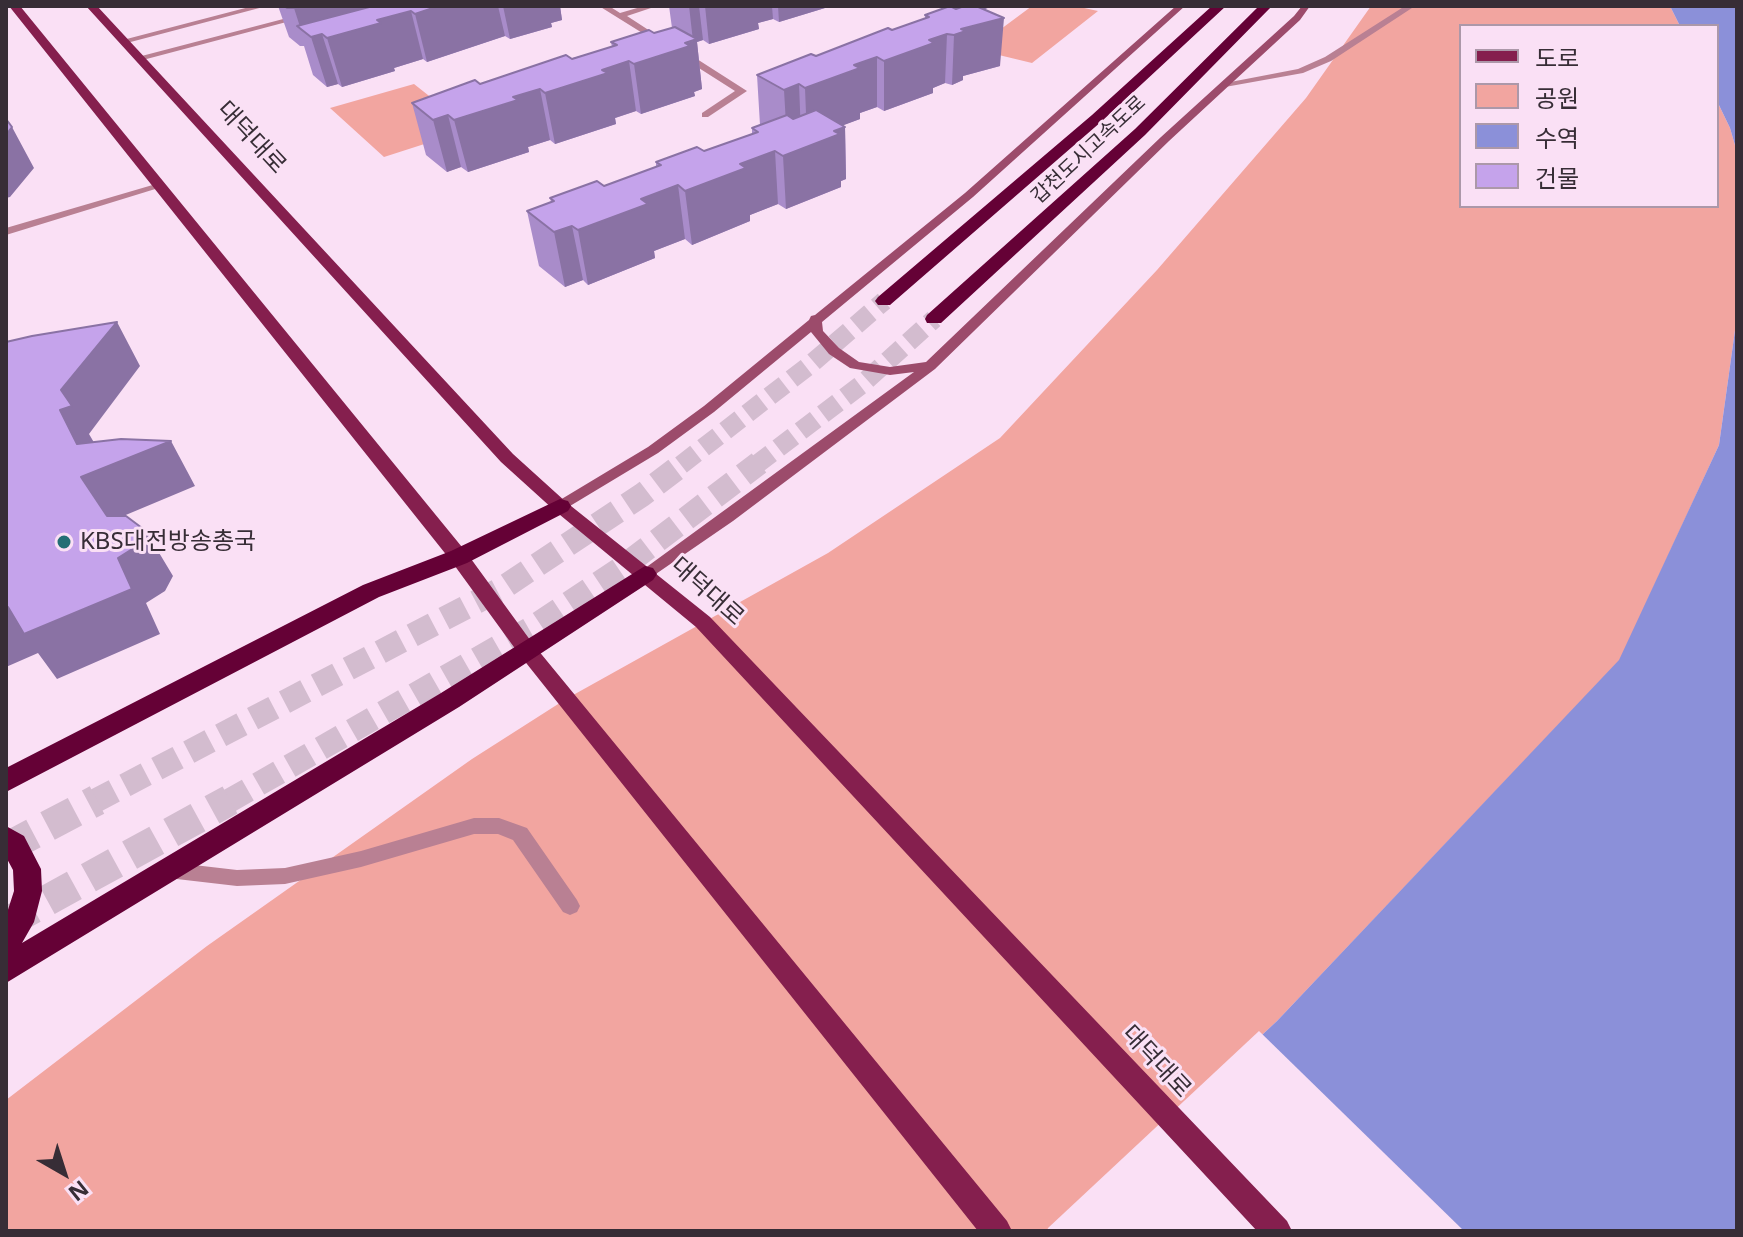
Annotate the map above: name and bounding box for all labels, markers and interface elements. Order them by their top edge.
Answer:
legend [1459,24,1719,208]
text: 도로 [1535,41,1579,74]
text: 공원 [1535,81,1579,114]
street label: 갑천도시고속도로 [1027,91,1151,209]
street label: 대덕대로 [210,96,292,180]
text: 수역 [1535,121,1579,154]
text: 건물 [1535,161,1579,194]
place label: KBS대전방송총국 [80,528,256,556]
marker: KBS대전방송총국 [55,533,73,551]
street label: 대덕대로 [665,552,749,632]
street label: 대덕대로 [1115,1020,1197,1104]
north arrow [24,1133,104,1213]
text: N [63,1174,96,1209]

